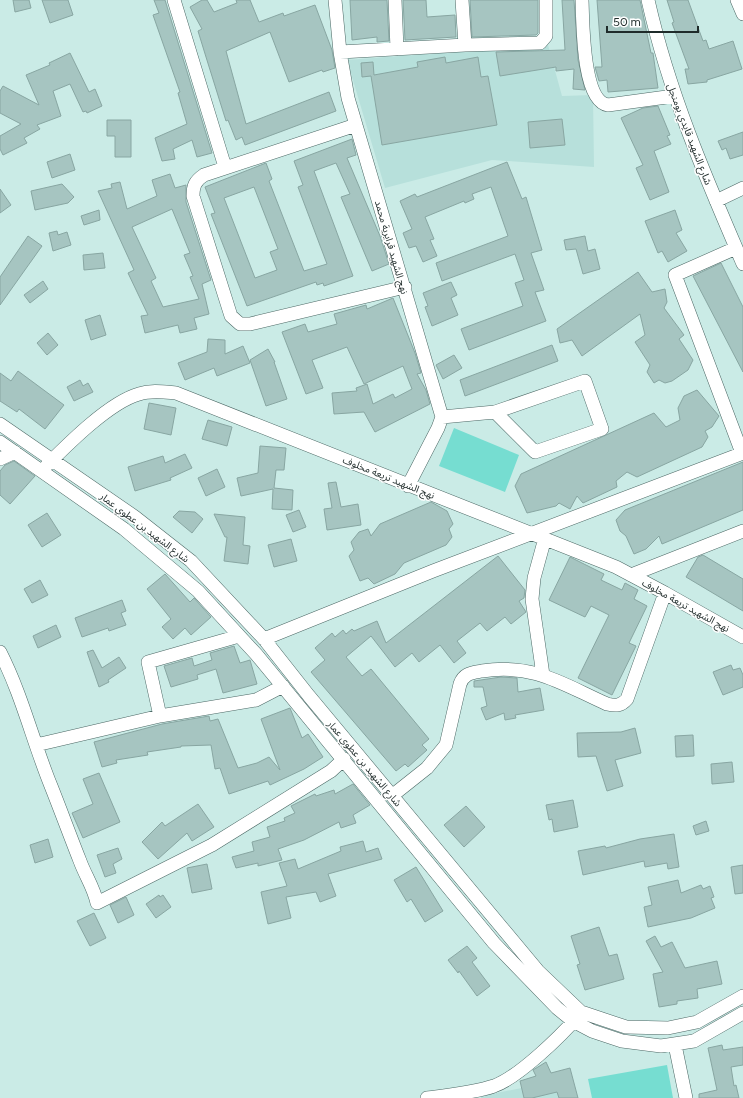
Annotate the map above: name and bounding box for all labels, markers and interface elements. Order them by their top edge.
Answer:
scale bar [607,8,698,34]
text: 50 m [613,15,641,29]
street label: شارع الشهيد قايدي بومنجل [663,82,715,187]
street label: نهج الشهيد قرايرية محمد [371,199,411,296]
street label: نهج الشهيد تريعة مخلوف [341,453,437,503]
street label: شارع الشهيد بن عطوي عمار [96,489,192,566]
street label: نهج الشهيد تريعة مخلوف [639,576,732,636]
street label: شارع الشهيد بن عطوي عمار [323,717,405,810]

